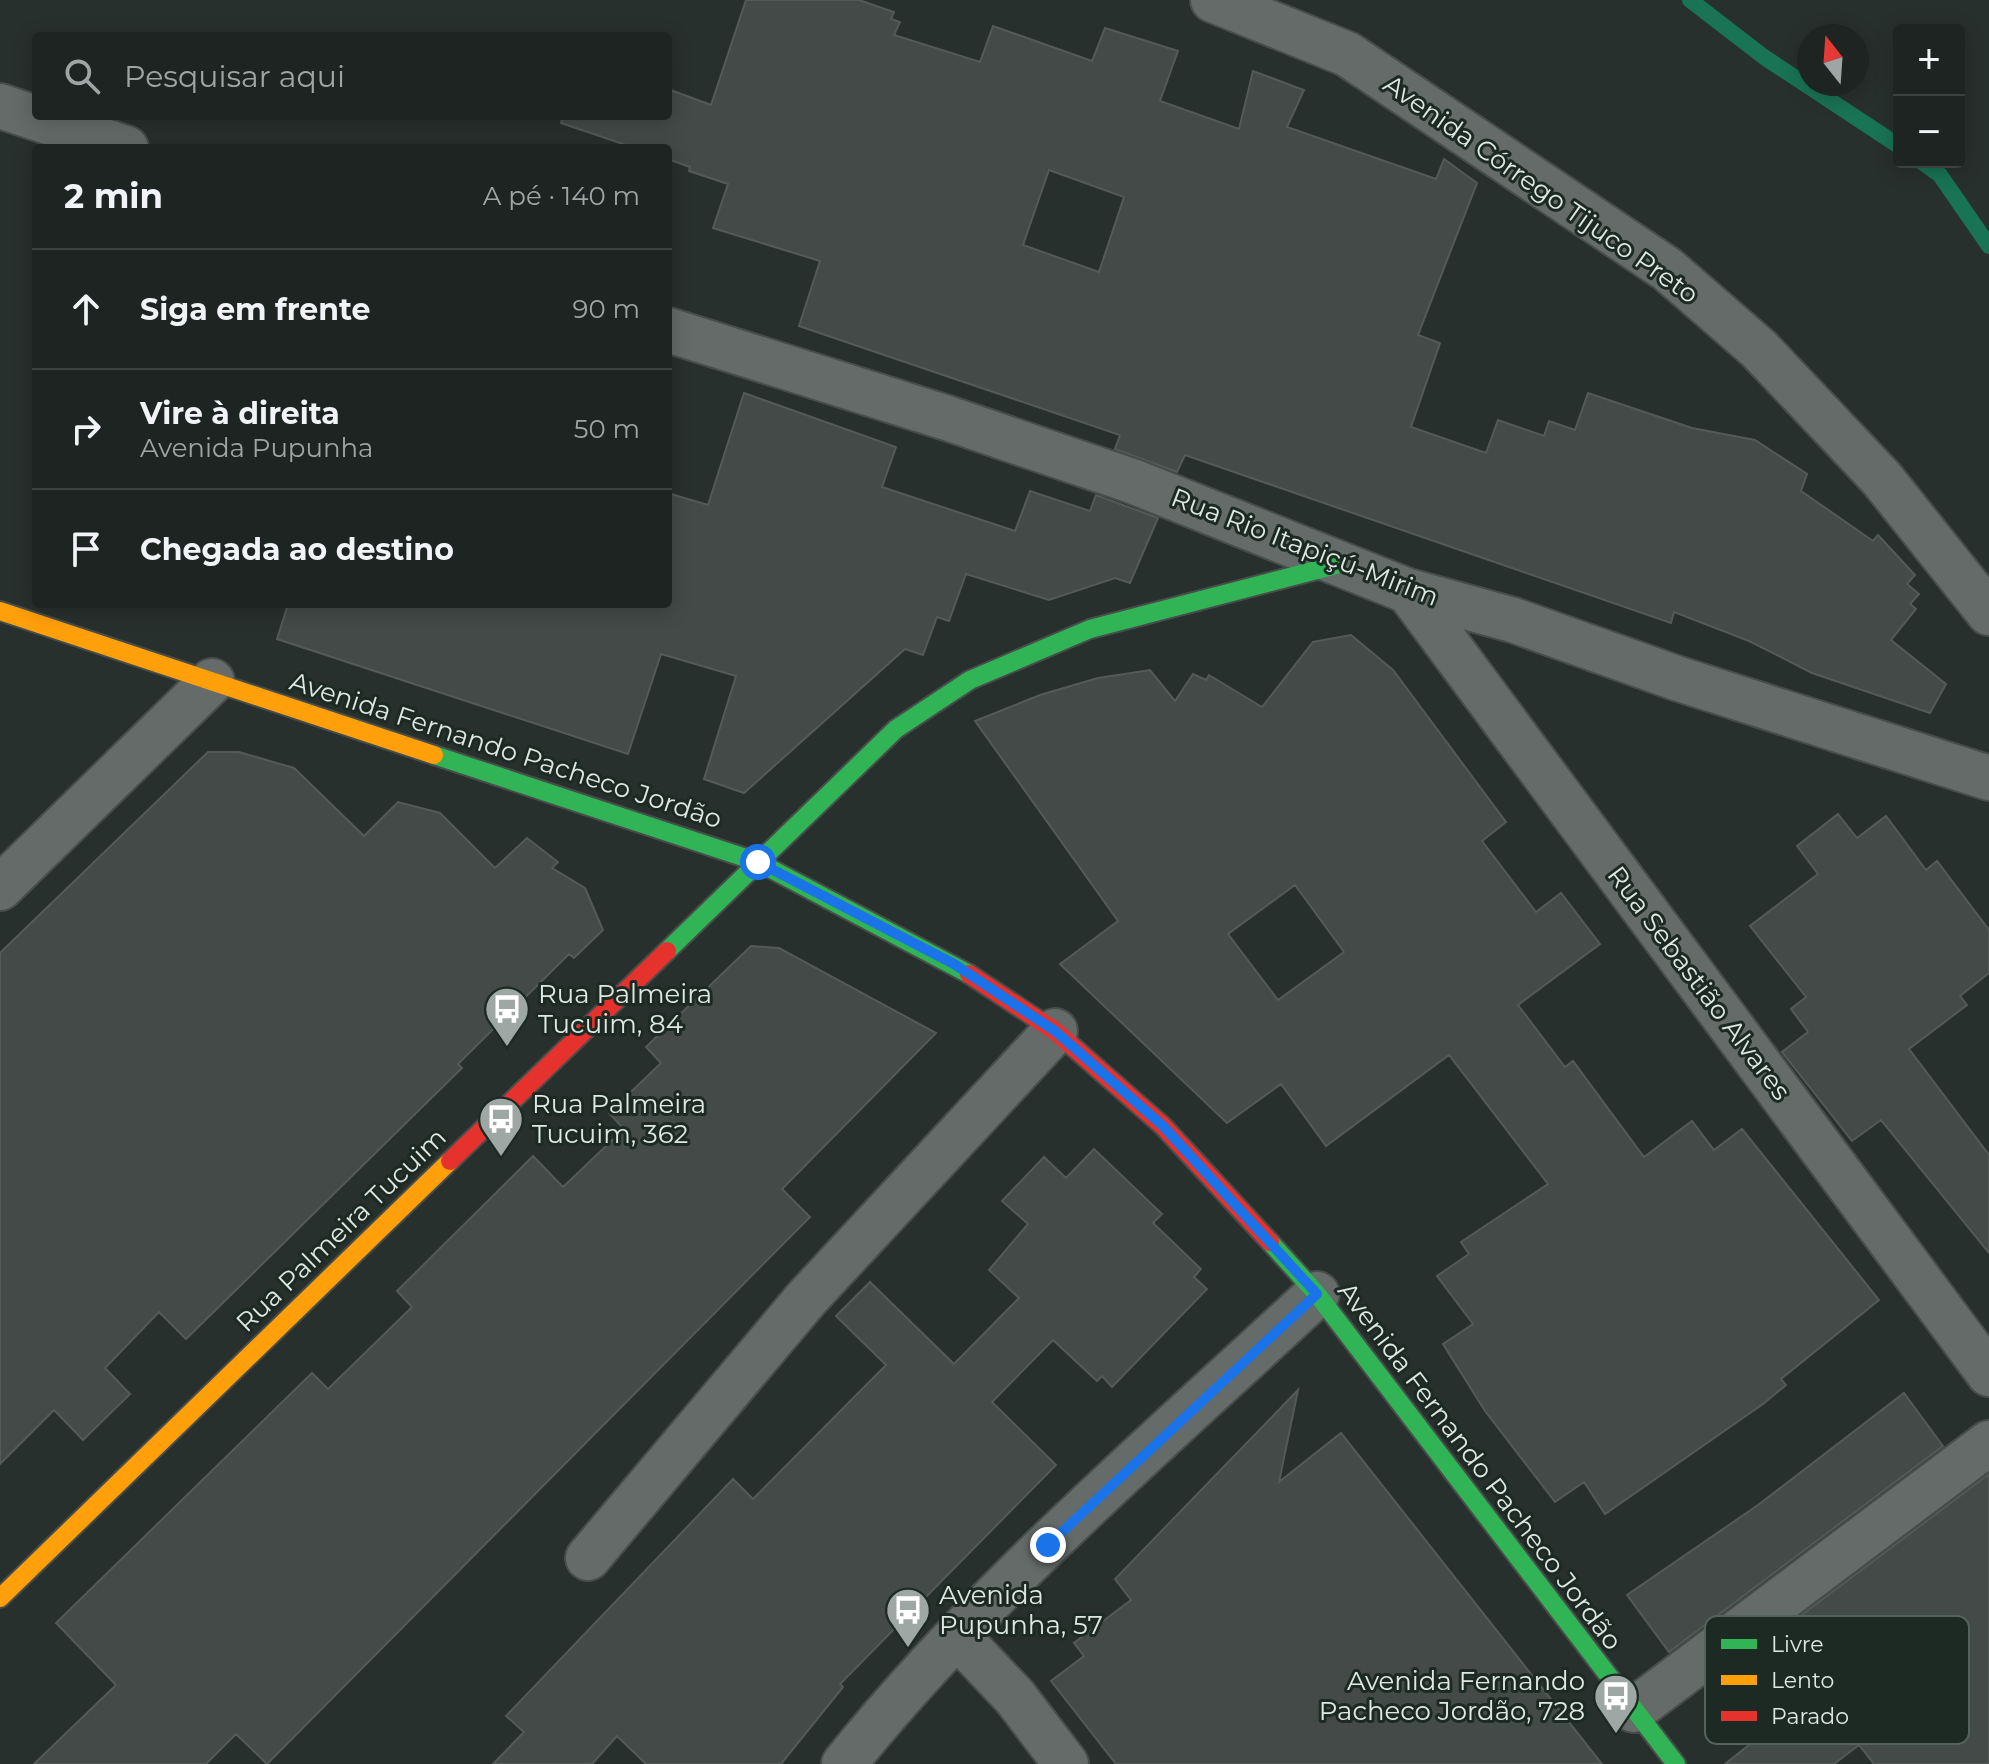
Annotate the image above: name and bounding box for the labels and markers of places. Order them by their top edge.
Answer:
place label: Rua Palmeira Tucuim, 84 [538,978,712,1040]
bus stop icon: Rua Palmeira Tucuim, 84 [483,985,531,1048]
place label: Rua Palmeira Tucuim, 362 [532,1088,706,1150]
bus stop icon: Rua Palmeira Tucuim, 362 [477,1095,525,1158]
place label: Avenida Pupunha, 57 [939,1579,1103,1641]
bus stop icon: Avenida Pupunha, 57 [884,1586,932,1649]
place label: Avenida Fernando Pacheco Jordão, 728 [1319,1665,1585,1727]
bus stop icon: Avenida Fernando Pacheco Jordão, 728 [1592,1672,1640,1735]

